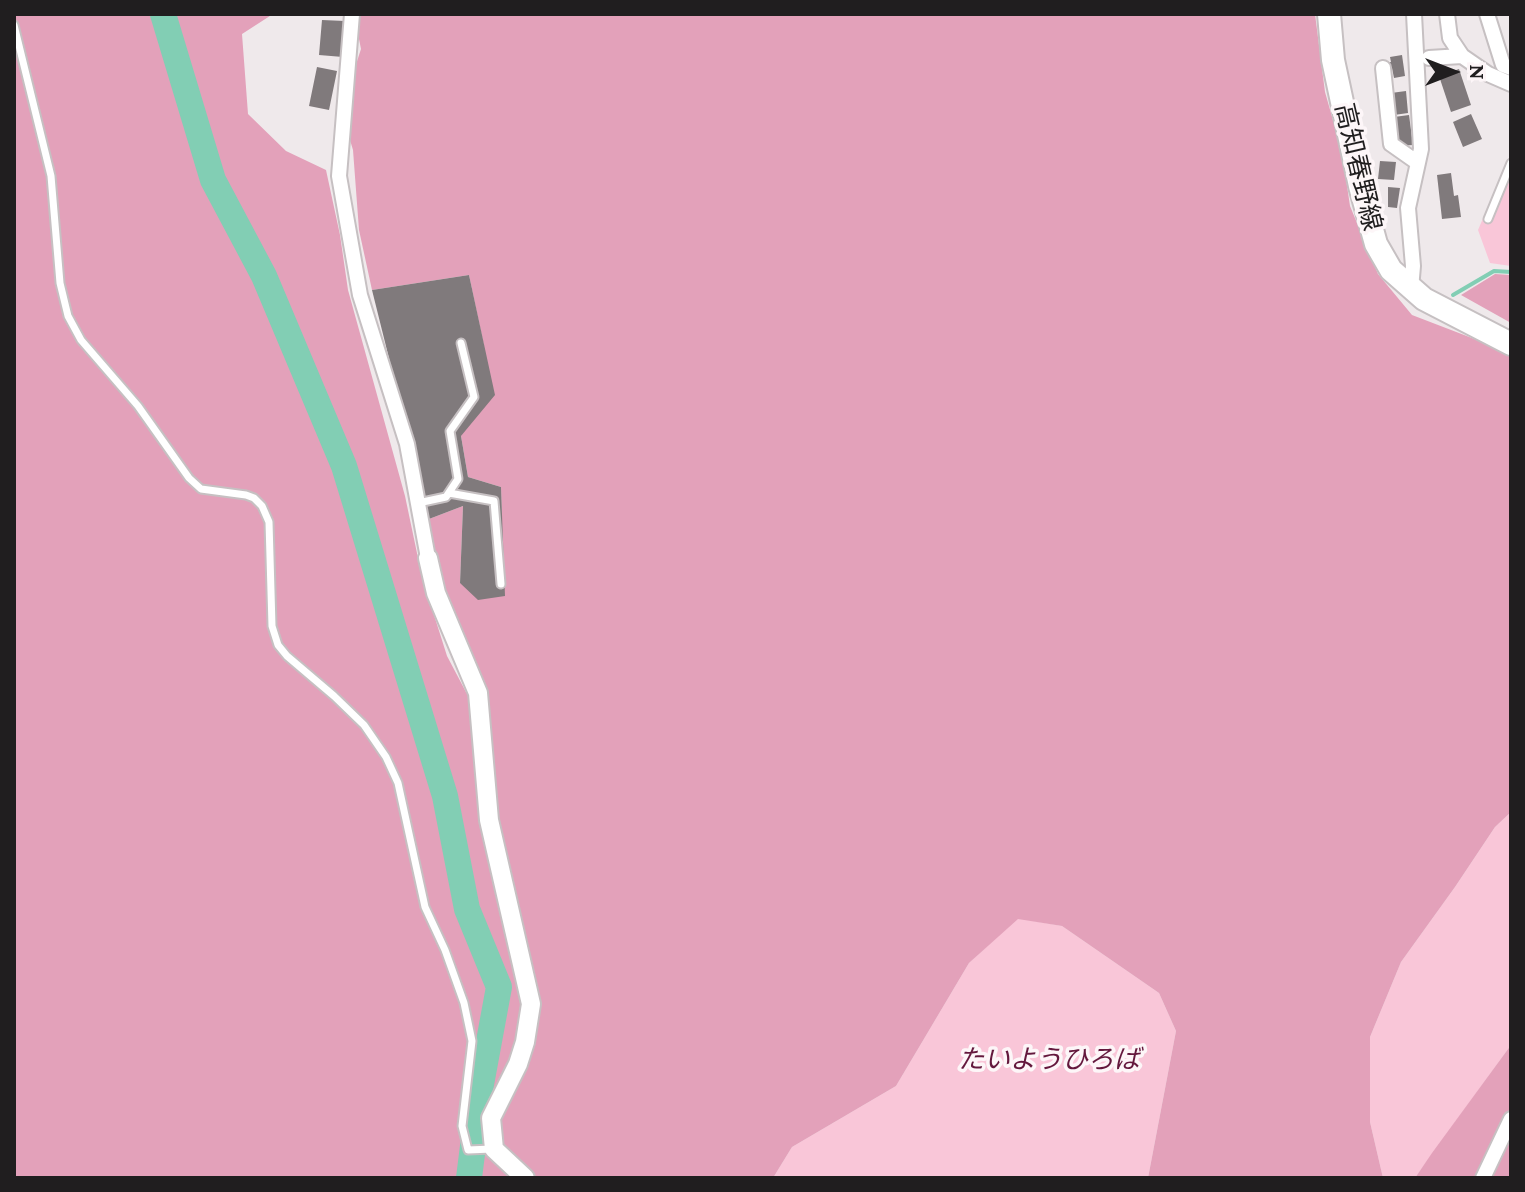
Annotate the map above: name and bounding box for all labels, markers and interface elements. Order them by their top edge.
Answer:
north arrow [1413,32,1493,112]
text: N [1465,65,1490,80]
street label: 高知春野線 [1328,100,1388,234]
park label: たいようひろば [958,1044,1140,1076]

